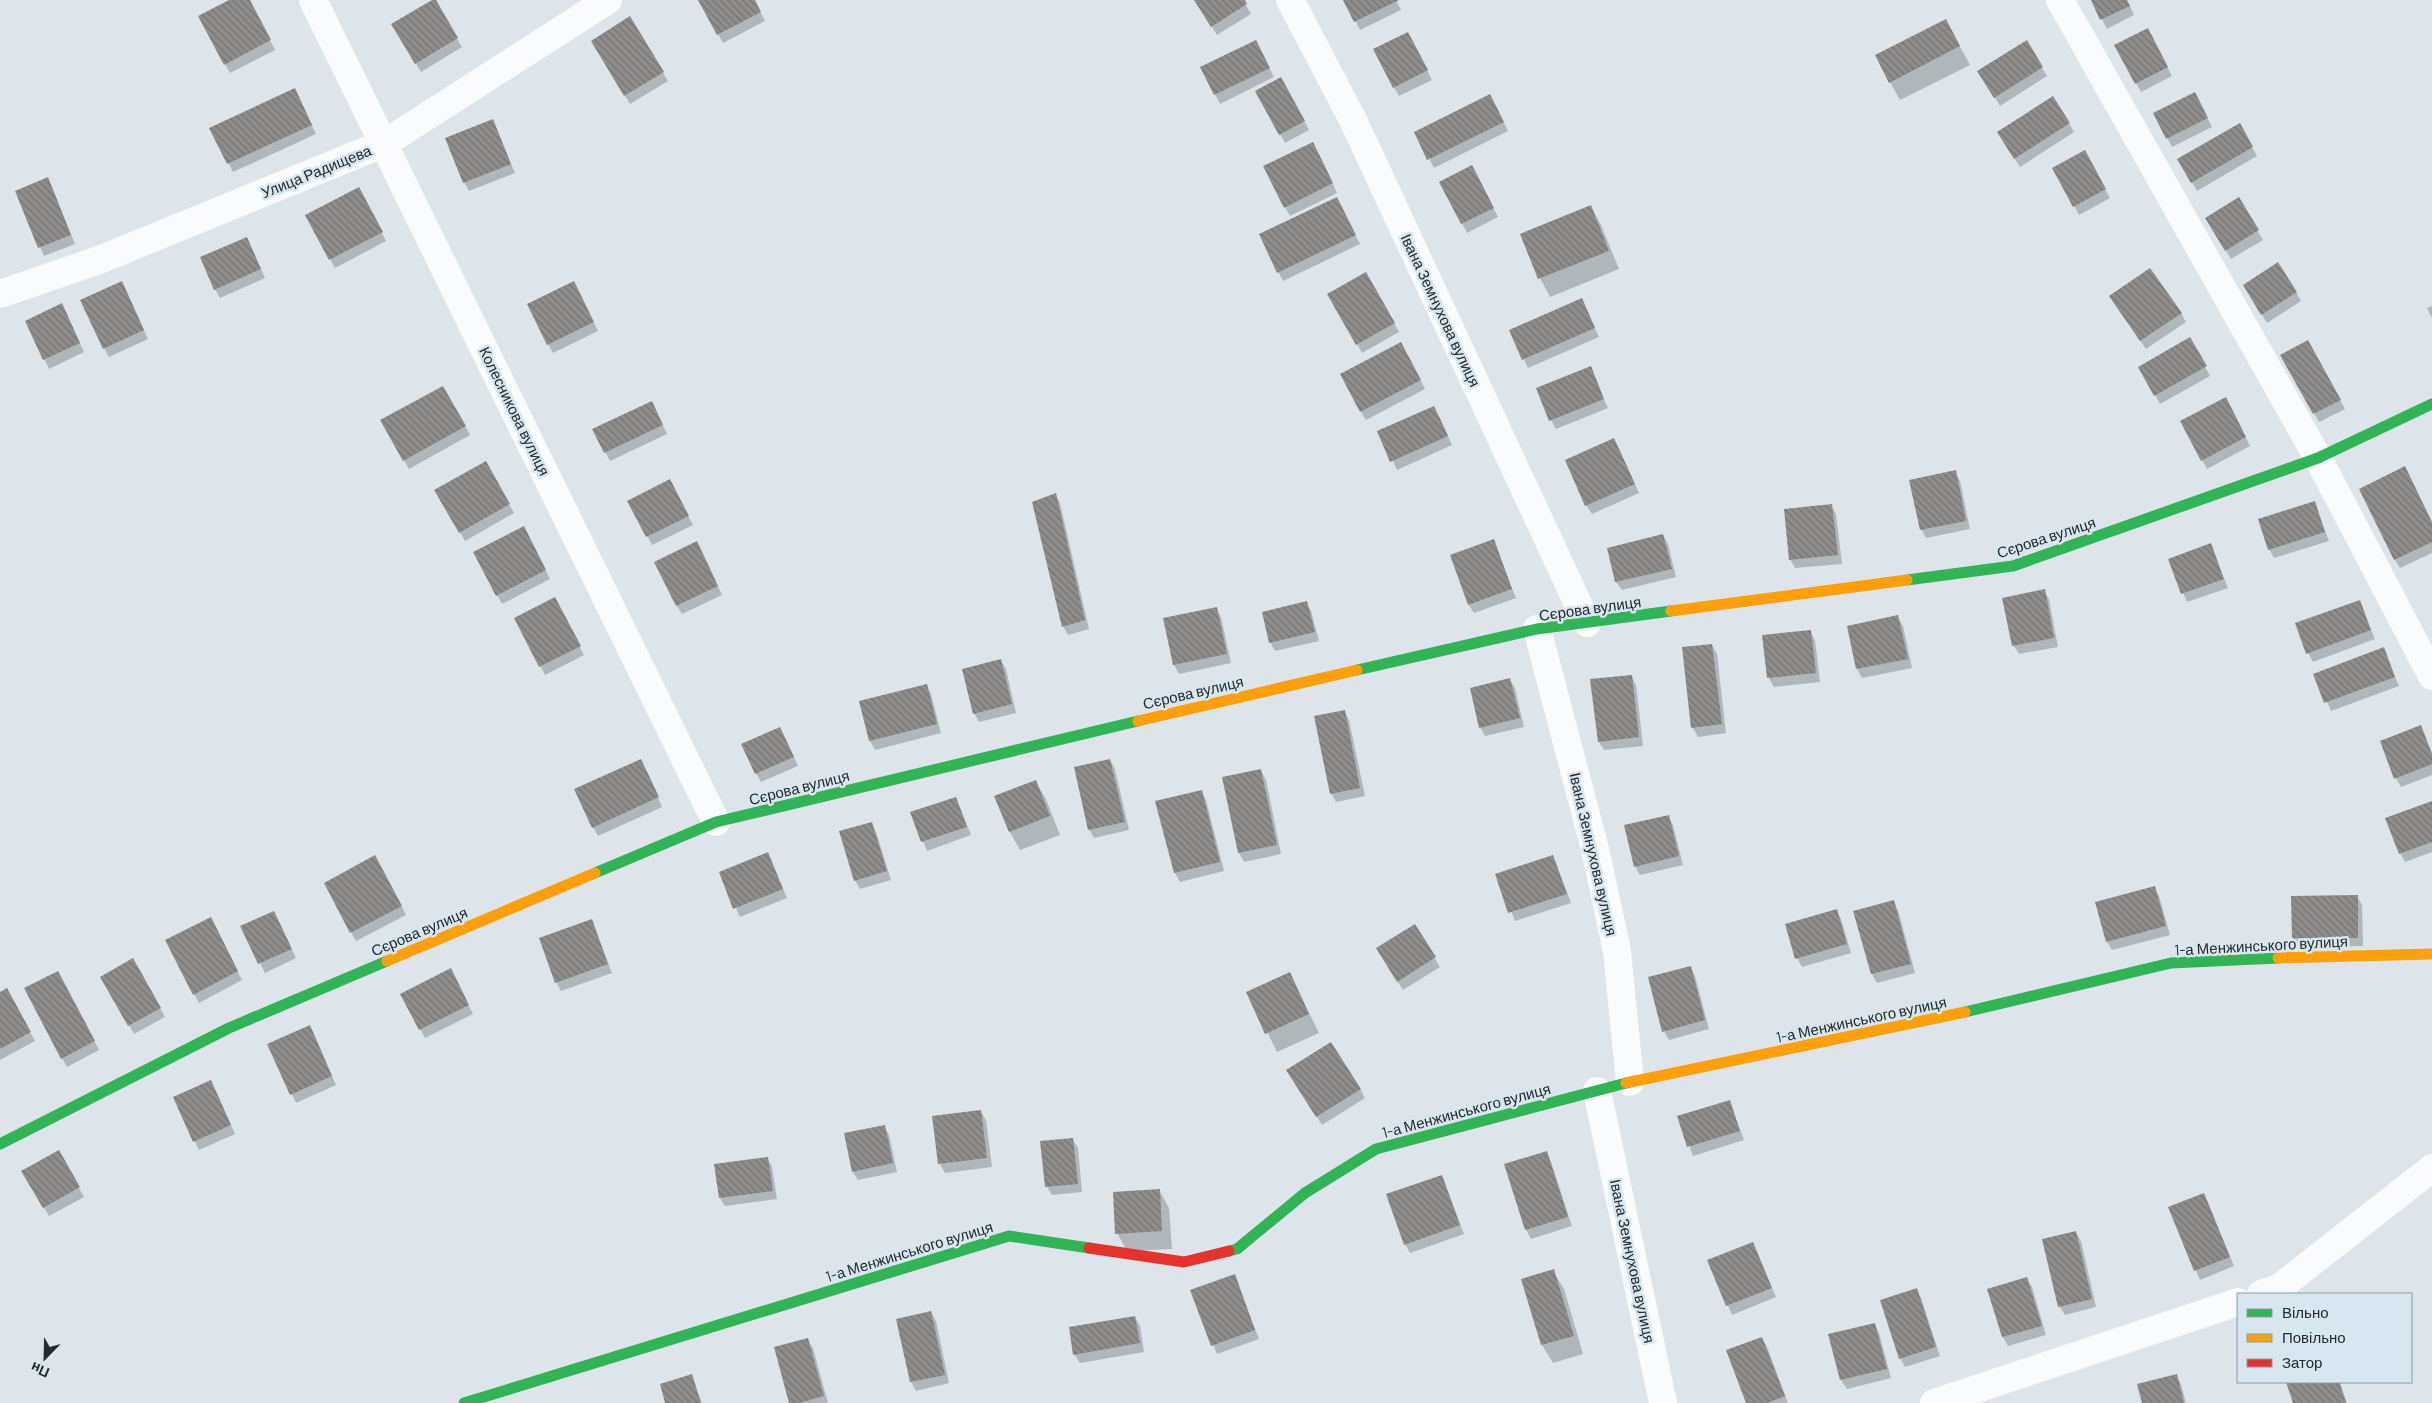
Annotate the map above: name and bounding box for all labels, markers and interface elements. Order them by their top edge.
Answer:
street label: Улица Радищева [258,140,374,201]
street label: Івана Земнухова вулиця [1398,231,1484,389]
street label: Колесникова вулиця [476,344,554,478]
street label: Сєрова вулиця [1994,513,2098,561]
street label: Сєрова вулиця [1538,592,1642,624]
street label: Сєрова вулиця [1141,672,1245,712]
street label: Сєрова вулиця [747,766,851,808]
street label: Івана Земнухова вулиця [1566,771,1622,937]
street label: Сєрова вулиця [368,903,470,959]
street label: 1-а Менжинського вулиця [2174,931,2348,959]
street label: 1-а Менжинського вулиця [1774,992,1948,1046]
street label: 1-а Менжинського вулиця [1380,1079,1552,1141]
street label: Івана Земнухова вулиця [1607,1177,1659,1345]
street label: 1-а Менжинського вулиця [823,1217,995,1285]
legend [2237,1293,2412,1383]
text: Вільно [2282,1303,2329,1321]
text: Повільно [2282,1328,2346,1346]
north arrow [20,1333,70,1383]
text: Затор [2282,1353,2322,1371]
text: Пн [28,1359,52,1382]

